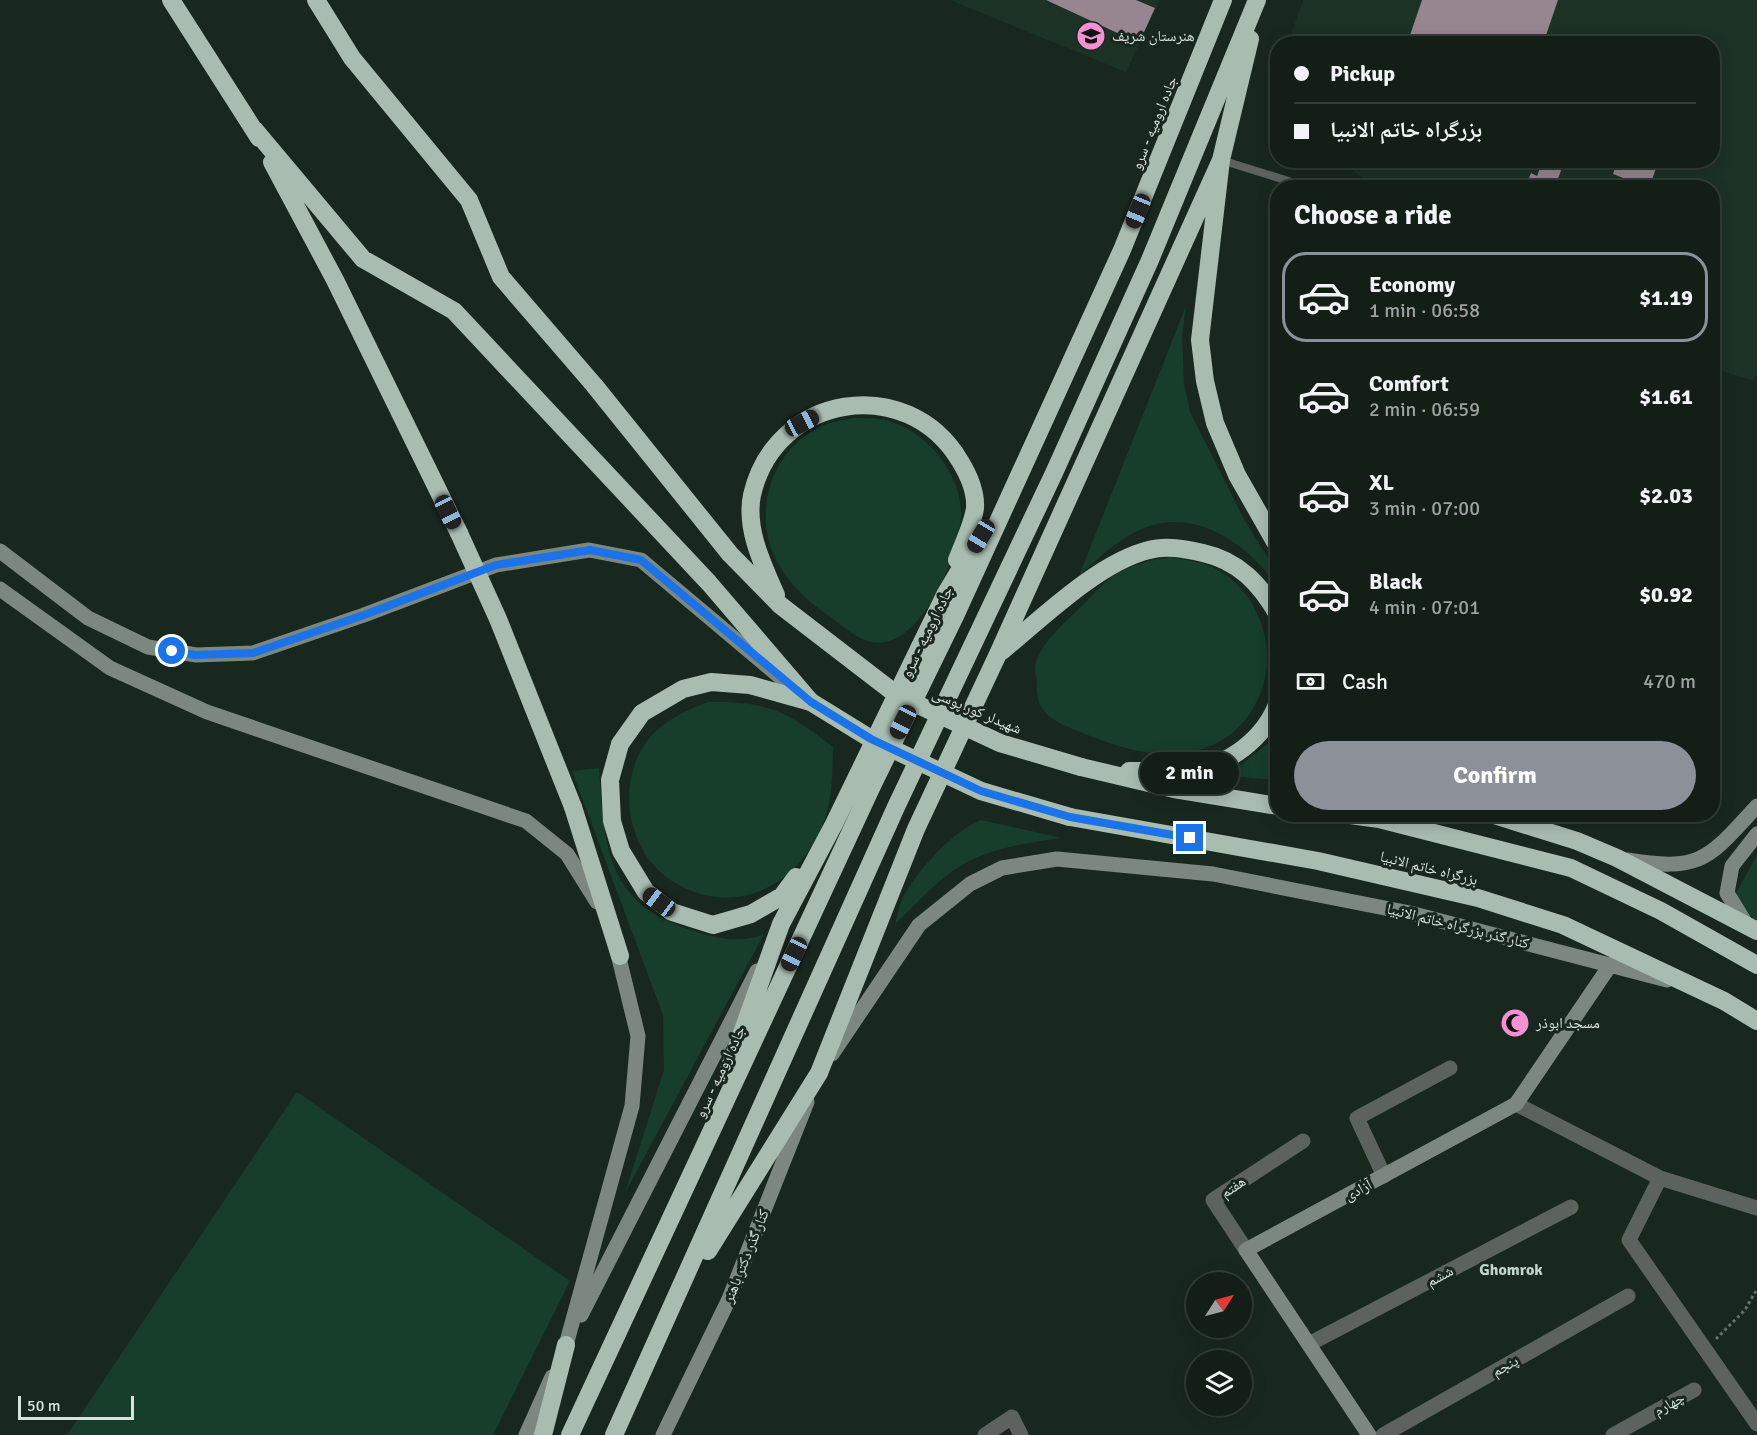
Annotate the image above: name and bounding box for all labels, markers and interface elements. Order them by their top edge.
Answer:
school or university icon: هنرستان شریف [1075,20,1107,52]
place label: هنرستان شریف [1112,27,1195,46]
text: Pickup [1330,60,1395,87]
street label: جاده ارومیه - سرو [1127,73,1181,172]
text: بزرگراه خاتم الانبیا [1330,116,1482,143]
car [1123,191,1153,231]
text: Choose a ride [1294,199,1452,232]
icon: car [1297,270,1351,324]
text: Economy [1369,271,1455,298]
text: $1.19 [1639,284,1693,311]
text: 1 min · 06:58 [1369,298,1480,323]
icon: car [1297,369,1351,423]
text: Comfort [1369,370,1449,397]
text: $1.61 [1639,383,1693,410]
text: 2 min · 06:59 [1369,397,1480,422]
car [782,407,822,439]
icon: car [1297,468,1351,522]
text: XL [1369,469,1394,496]
text: $2.03 [1639,482,1693,509]
car [432,492,464,532]
text: 3 min · 07:00 [1369,496,1480,521]
car [964,516,998,556]
icon: car [1297,567,1351,621]
text: Black [1369,568,1423,595]
text: $0.92 [1639,581,1693,608]
street label: جاده ارومیه - سرو [897,583,957,681]
text: 4 min · 07:01 [1369,595,1480,620]
route start [158,637,185,664]
icon: cash [1294,665,1327,698]
text: Cash [1342,668,1388,695]
text: 470 m [1643,669,1696,694]
street label: شهیدلر کور پوسی [929,684,1025,739]
car [887,702,919,742]
button: Confirm [1294,741,1696,810]
callout: 2 min [1140,751,1240,793]
text: 2 min [1165,760,1214,785]
route end [1176,824,1203,851]
street label: بزرگراه خاتم الانبیا [1378,847,1480,890]
car [639,884,679,920]
street label: کنار گذر بزرگراه خاتم الانبیا [1385,900,1531,953]
car [778,934,810,974]
mosque icon: مسجد ابوذر [1499,1007,1531,1039]
place label: مسجد ابوذر [1535,1014,1600,1032]
street label: جاده ارومیه - سرو [691,1023,749,1121]
street label: هفتم [1217,1172,1250,1203]
street label: آزادی [1341,1175,1376,1206]
street label: کنار گذر دکتر باهنر [719,1207,773,1306]
district label: Ghomrok [1479,1260,1543,1280]
street label: ششم [1424,1261,1457,1291]
north arrow [1186,1272,1252,1338]
map controls [1186,1272,1252,1416]
button: layers [1186,1350,1252,1416]
street label: پنجم [1489,1351,1522,1381]
street label: چهارم [1651,1388,1688,1421]
scale bar [18,1393,134,1420]
text: 50 m [27,1396,61,1416]

